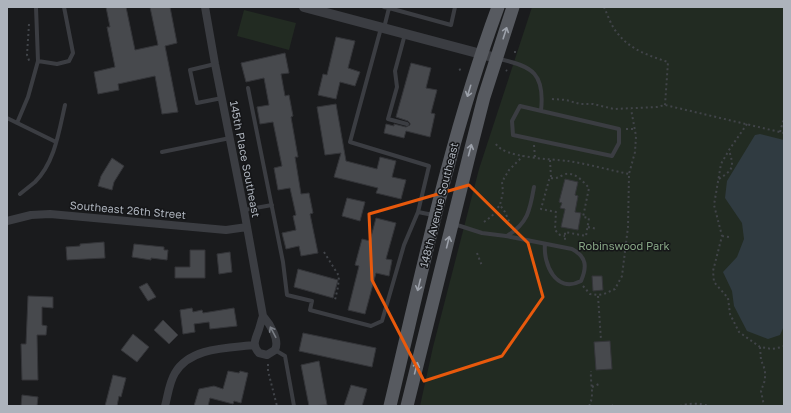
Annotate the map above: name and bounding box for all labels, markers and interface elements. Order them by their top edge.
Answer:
one-way arrow [502,26,509,39]
one-way arrow [465,85,472,98]
street label: 145th Place Southeast [228,99,263,218]
street label: 148th Avenue Southeast [417,141,460,269]
one-way arrow [467,144,474,157]
street label: Southeast 26th Street [69,198,187,221]
one-way arrow [445,236,452,249]
park label: Robinswood Park [578,239,670,252]
one-way arrow [414,278,422,291]
one-way arrow [269,326,276,338]
one-way arrow [413,362,421,375]

